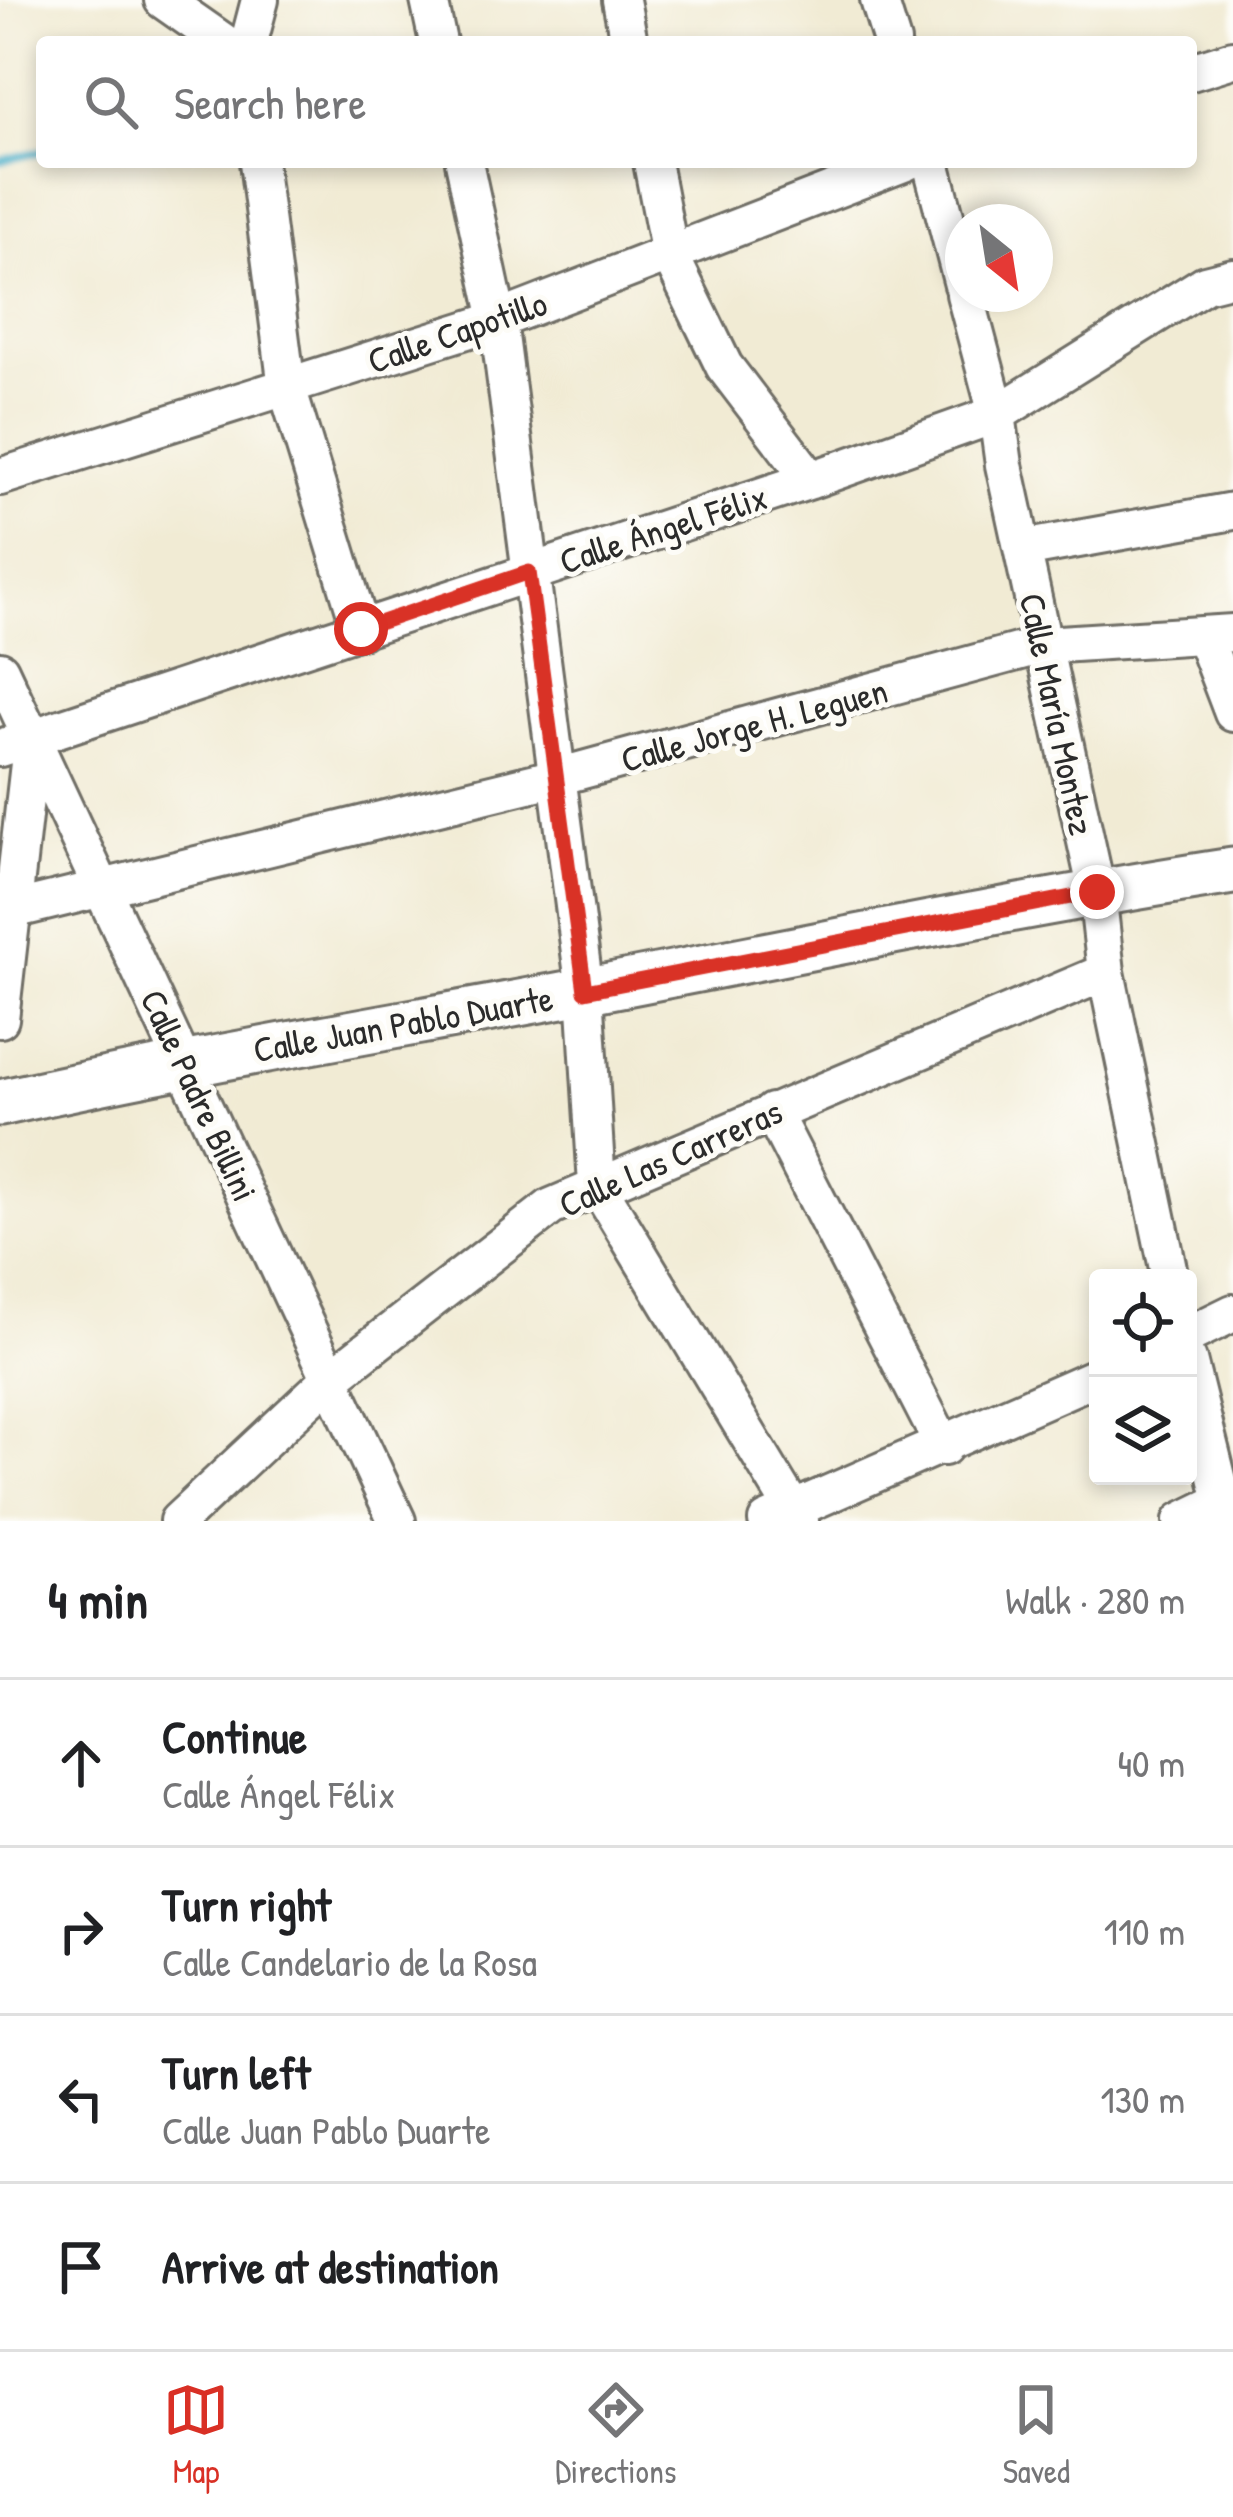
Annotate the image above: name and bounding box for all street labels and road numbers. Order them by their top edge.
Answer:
street label: Calle Capotillo [361,278,553,384]
street label: Calle Ángel Félix [553,471,773,585]
street label: Calle María Montez [1008,589,1108,839]
street label: Calle Jorge H. Leguen [615,665,893,783]
street label: Calle Juan Pablo Duarte [249,973,557,1073]
street label: Calle Padre Billini [130,981,270,1209]
street label: Calle Las Carreras [551,1086,789,1228]

